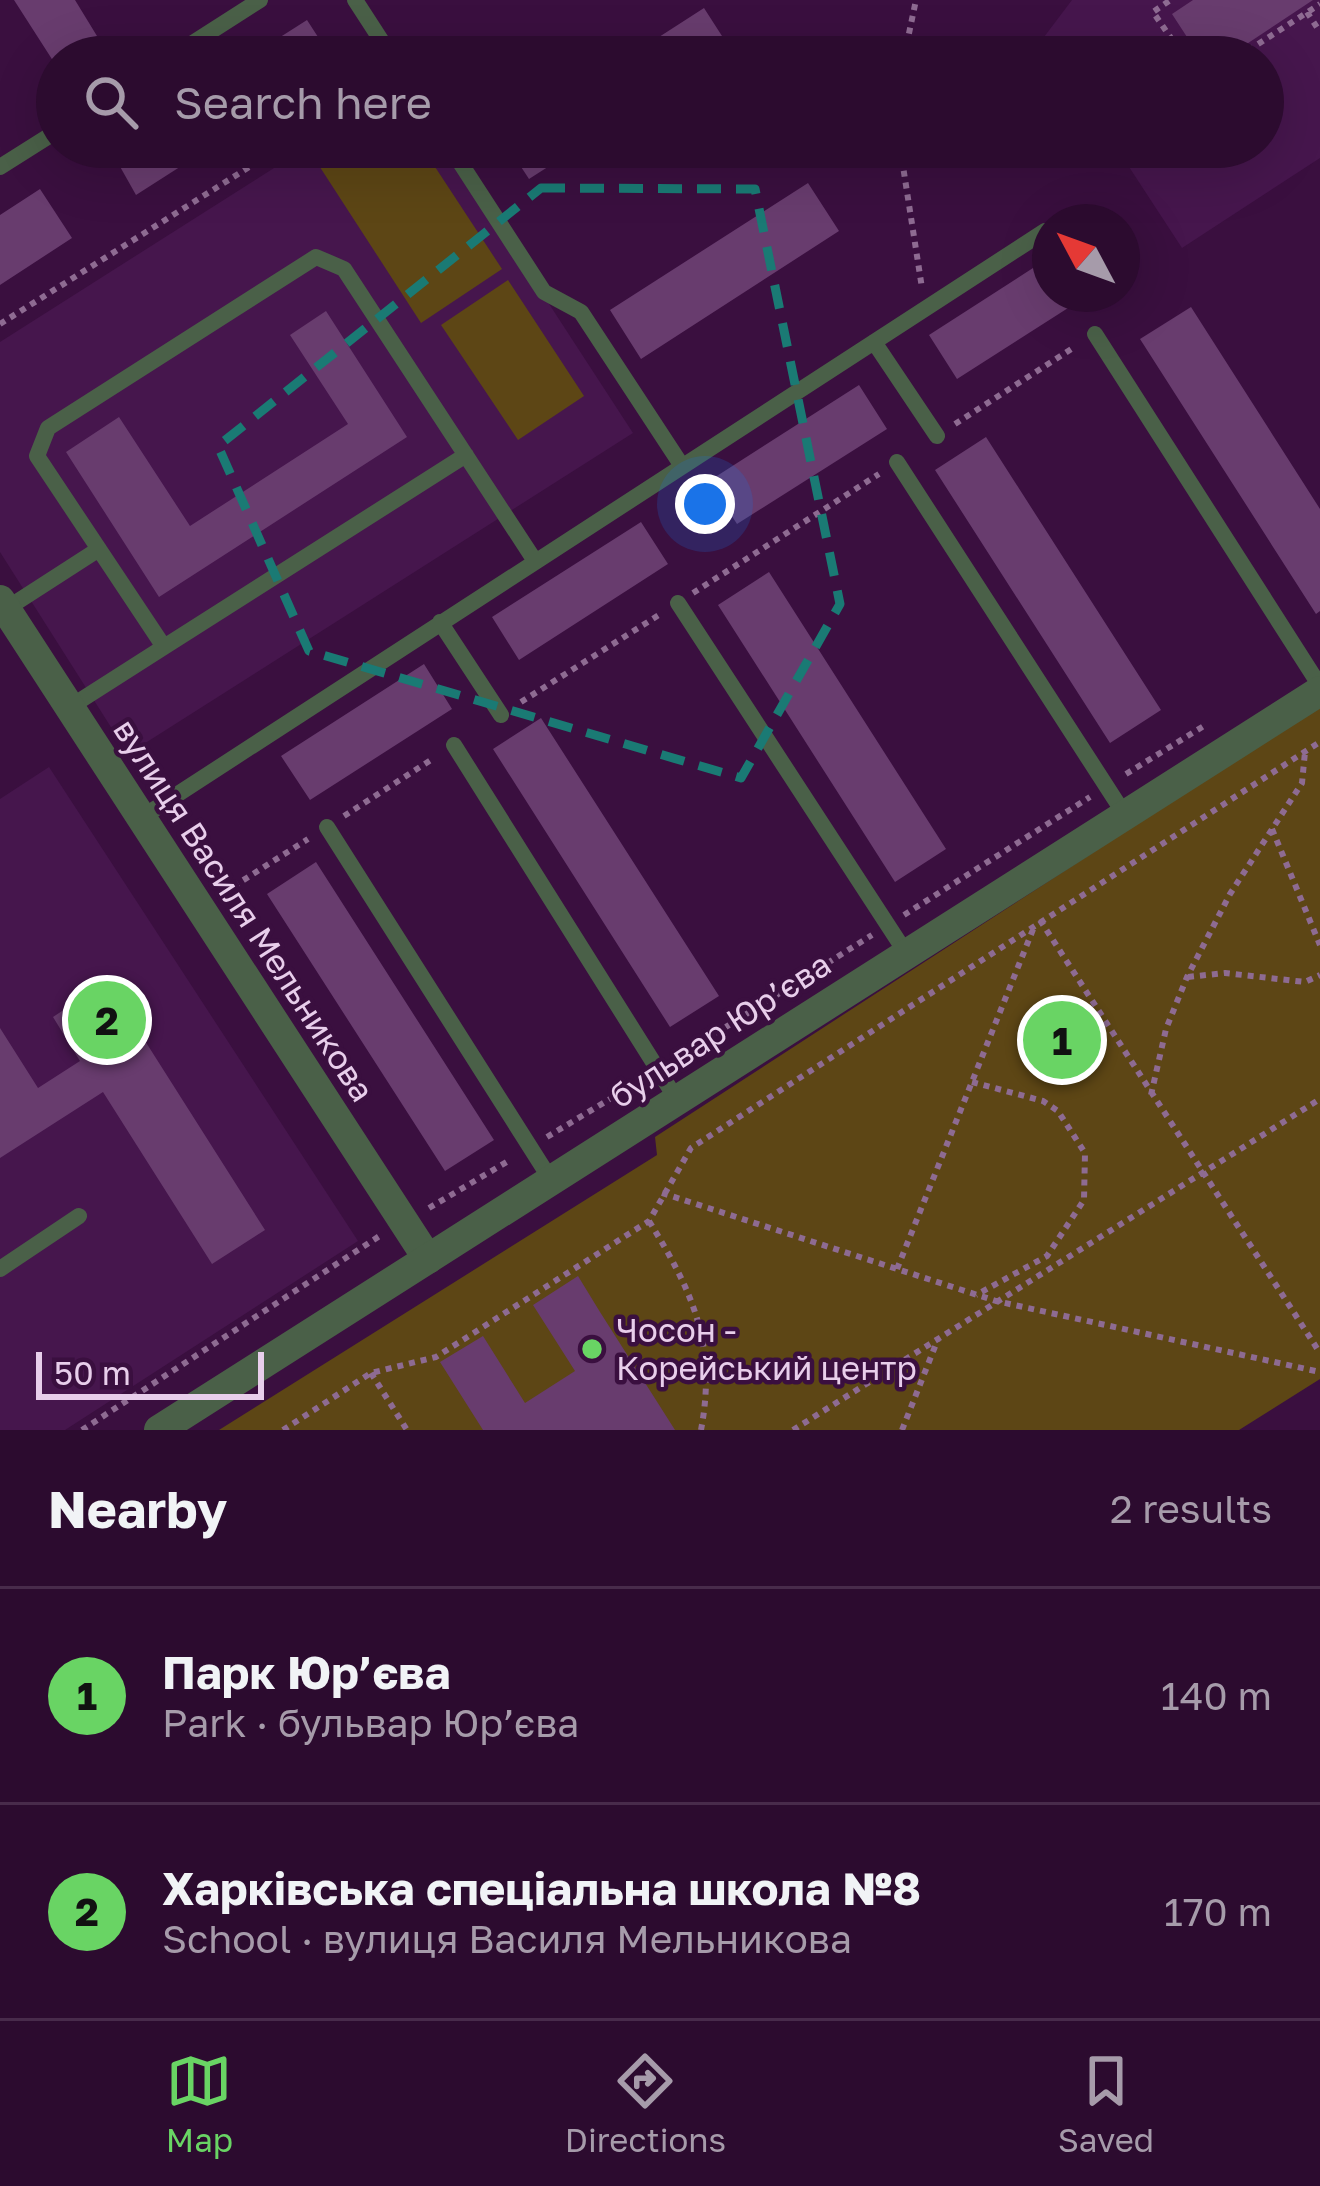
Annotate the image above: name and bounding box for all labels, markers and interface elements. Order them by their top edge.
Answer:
search box [36,36,1284,168]
icon: search [78,69,144,135]
text: Search here [174,75,432,129]
north arrow [1032,204,1140,312]
your location [675,474,735,534]
street label: вулиця Василя Мельникова [106,711,383,1108]
street label: бульвар Юрʼєва [602,944,837,1115]
pin: 2 [68,975,146,1065]
pin: 1 [1023,995,1101,1085]
place label: Чосон - Корейський центр [616,1310,917,1387]
marker: Чосон - Корейський центр [579,1336,605,1362]
scale bar [36,1346,264,1399]
text: 50 m [54,1353,131,1392]
text: Nearby [48,1478,227,1539]
text: 2 results [1110,1485,1272,1532]
text: Парк Юр’єва [162,1645,450,1699]
text: 1 [77,1672,97,1719]
text: 140 m [1161,1672,1272,1719]
text: Park · бульвар Юрʼєва [162,1699,579,1746]
text: Харківська спеціальна школа №8 [162,1861,921,1915]
text: 2 [75,1888,99,1935]
text: 170 m [1164,1888,1272,1935]
text: School · вулиця Василя Мельникова [162,1915,852,1962]
tab: Map [166,2048,233,2159]
tab: Directions [565,2048,726,2159]
tab: Saved [1058,2048,1154,2159]

